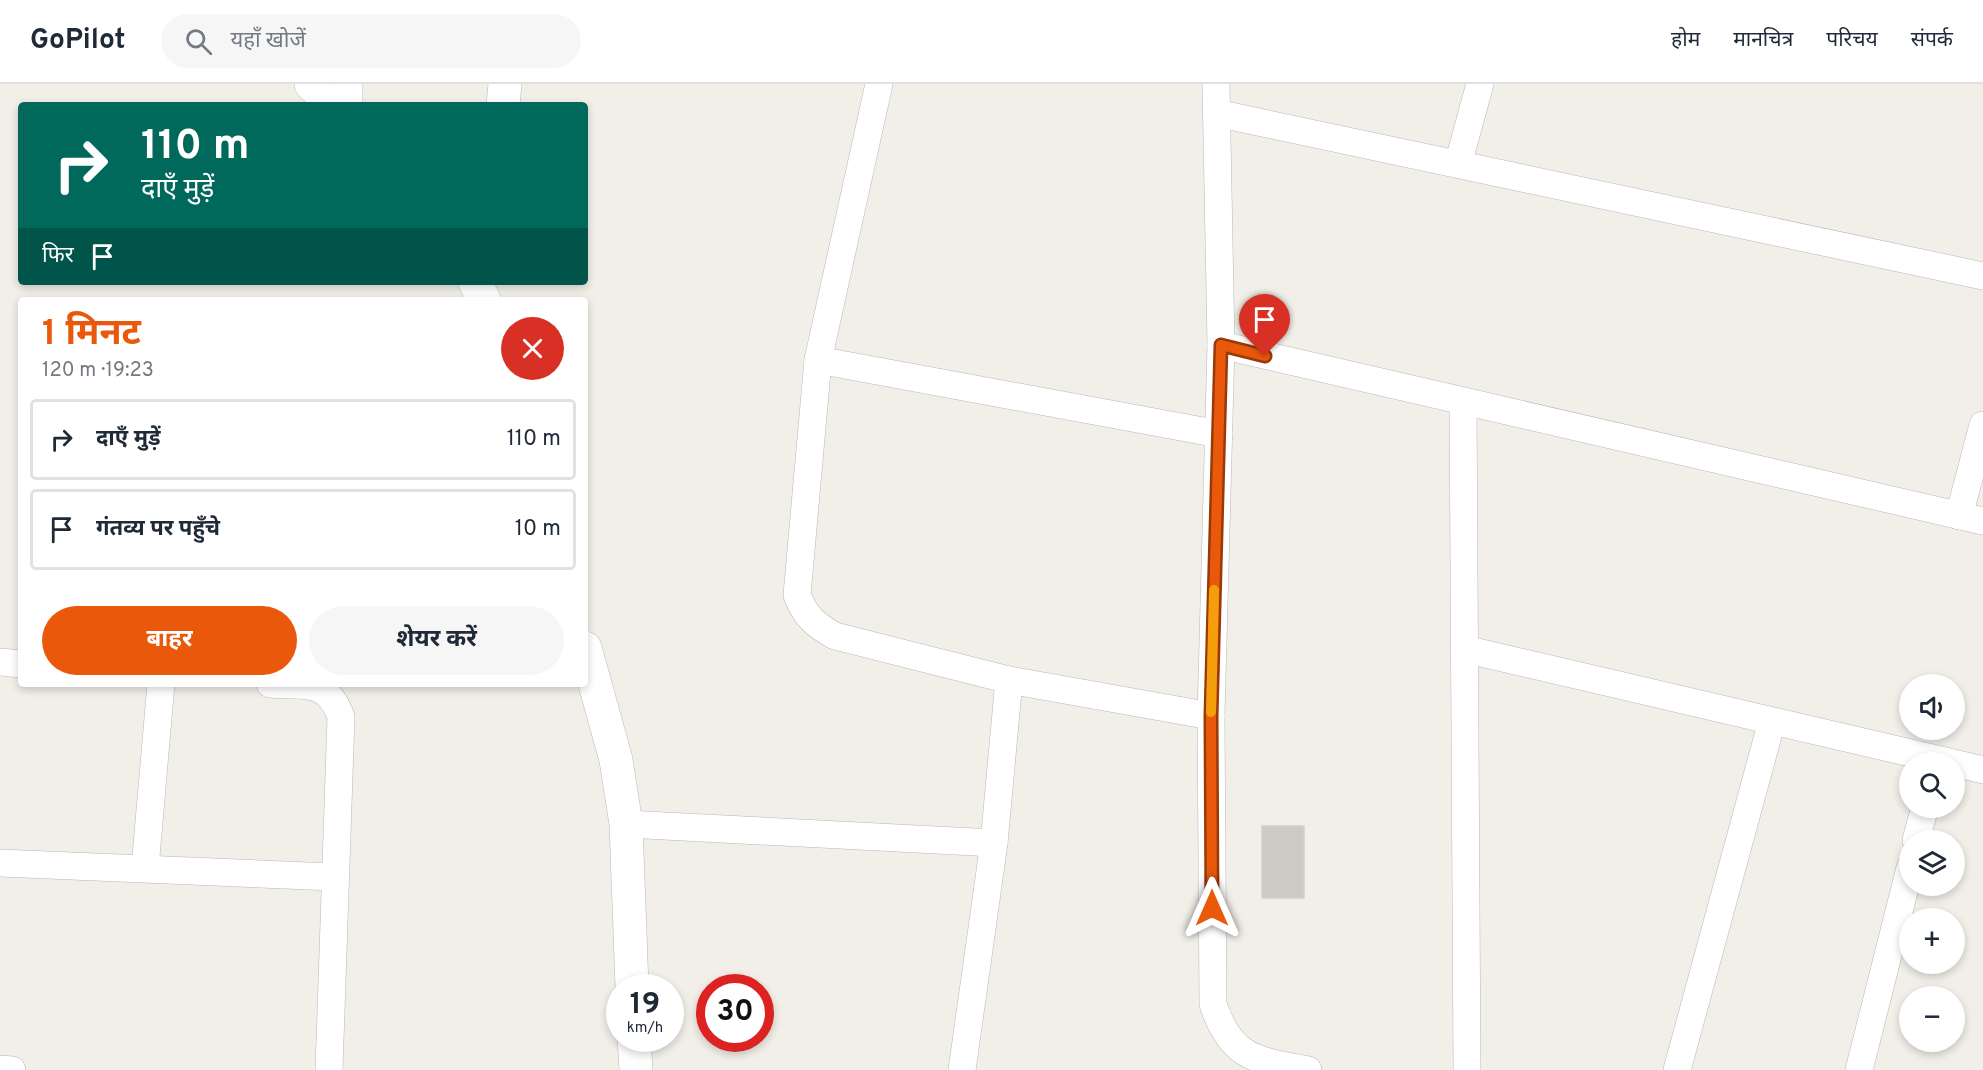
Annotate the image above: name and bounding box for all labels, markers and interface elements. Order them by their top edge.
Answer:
search box [161,14,581,68]
text: GoPilot [30,23,125,59]
icon: search [182,25,215,58]
text: होम [1671,27,1700,54]
text: मानचित्र [1733,27,1793,54]
text: परिचय [1826,27,1878,54]
text: संपर्क [1911,27,1953,54]
text: यहाँ खोजें [230,28,306,55]
text: 110 m [141,121,250,174]
icon: right [42,126,120,204]
text: दाएँ मुड़ें [141,173,214,207]
icon: arrive [86,240,119,273]
text: फिर [42,243,74,270]
pin [1239,294,1290,356]
icon: arrive [1248,303,1281,336]
text: 1 मिनट [42,312,141,358]
button: close [501,317,564,380]
text: 120 m · 19:23 [42,358,154,384]
icon: right [45,423,78,456]
text: दाएँ मुड़ें [96,426,161,453]
text: 110 m [507,426,561,453]
icon: arrive [45,513,78,546]
text: गंतव्य पर पहुँचे [96,516,220,543]
text: 10 m [515,516,561,543]
button: बाहर [42,606,297,675]
button: शेयर करें [309,606,564,675]
map controls [1899,674,1965,1052]
button: sound [1899,674,1965,740]
button: search [1899,752,1965,818]
button: layers [1899,830,1965,896]
position arrow [1180,876,1244,940]
button: + [1899,908,1965,974]
speed limit sign: 30 [696,974,774,1052]
button: − [1899,986,1965,1052]
text: 19 [630,987,660,1024]
text: km/h [627,1019,663,1038]

